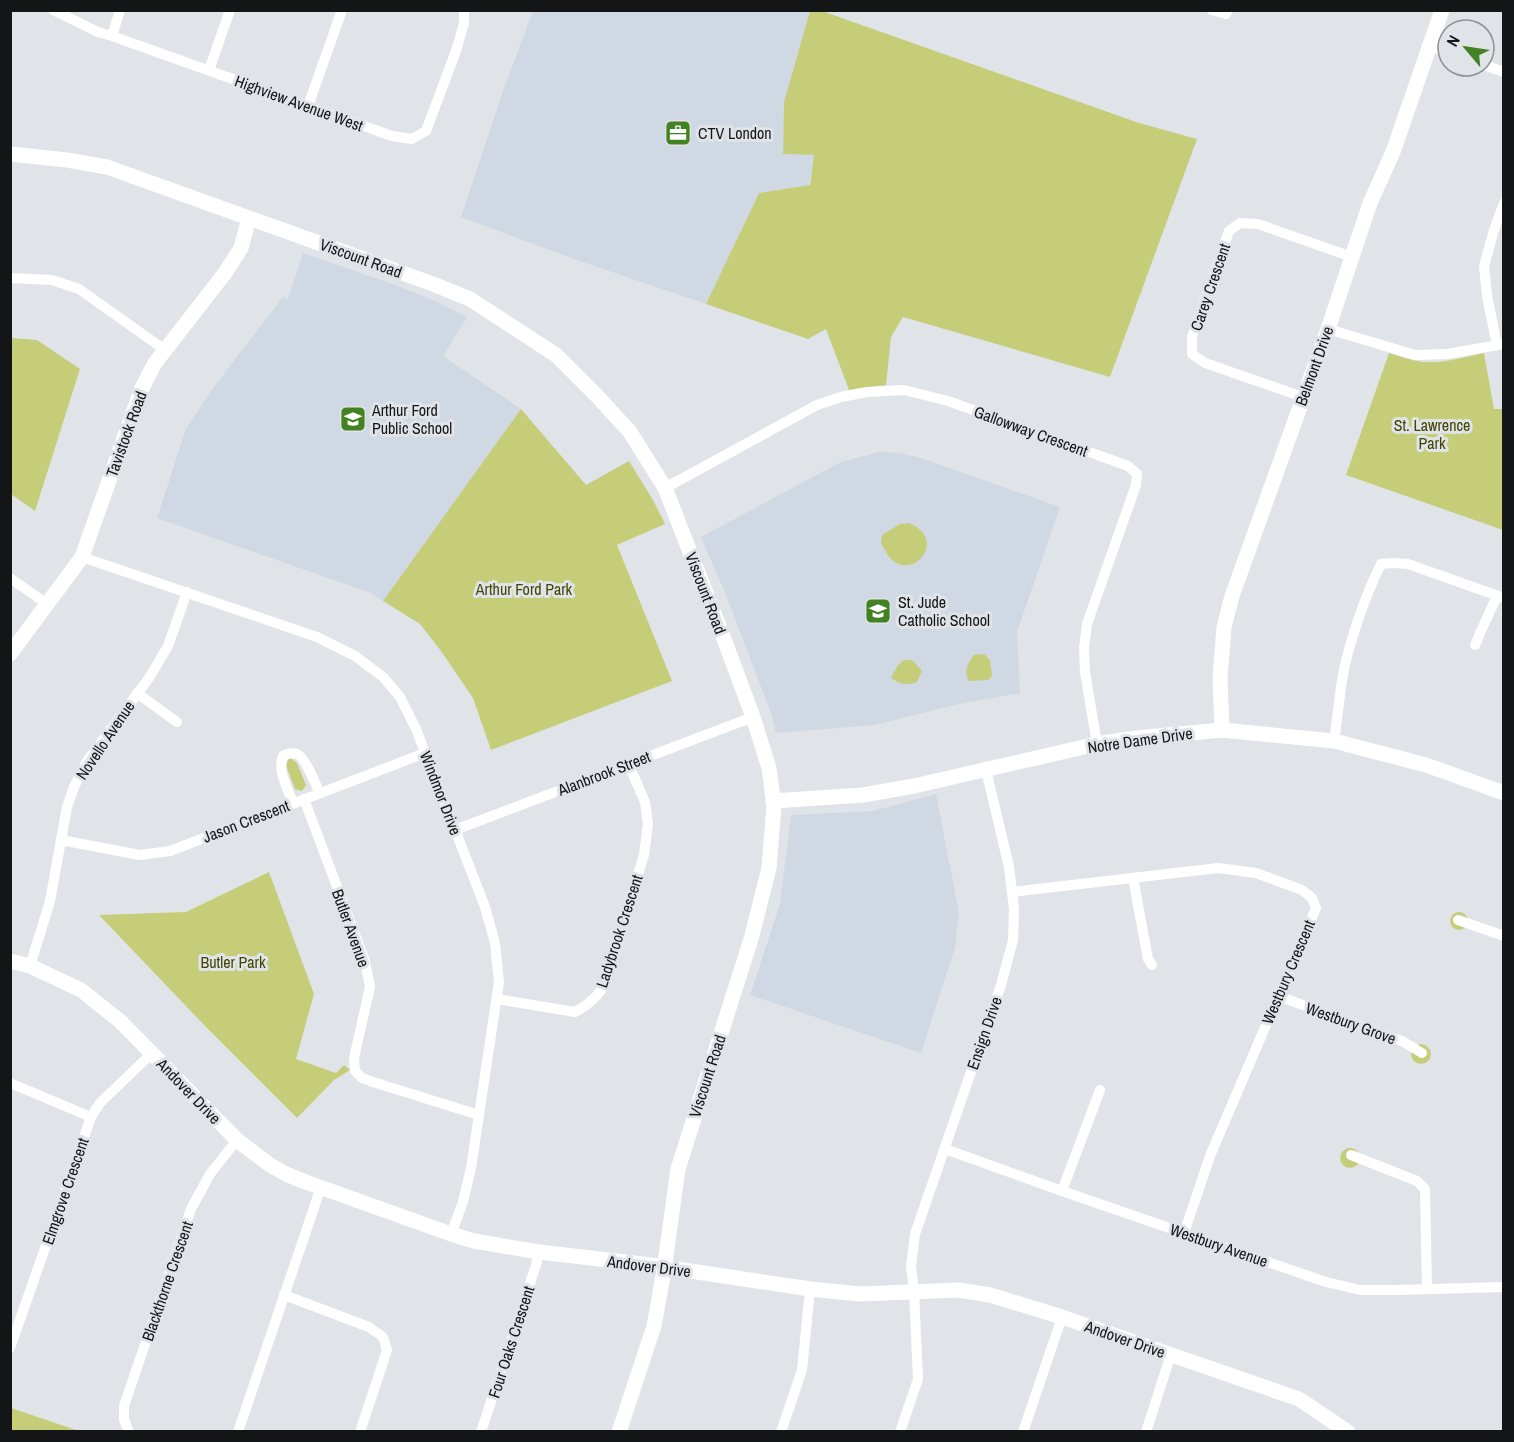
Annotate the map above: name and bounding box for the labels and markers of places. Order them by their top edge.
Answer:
office icon: CTV London [663,118,693,148]
place label: CTV London [698,122,772,144]
place label: Arthur Ford Public School [371,399,452,439]
school or university icon: Arthur Ford Public School [338,404,368,434]
place label: St. Jude Catholic School [898,591,990,631]
school or university icon: St. Jude Catholic School [863,596,893,626]

